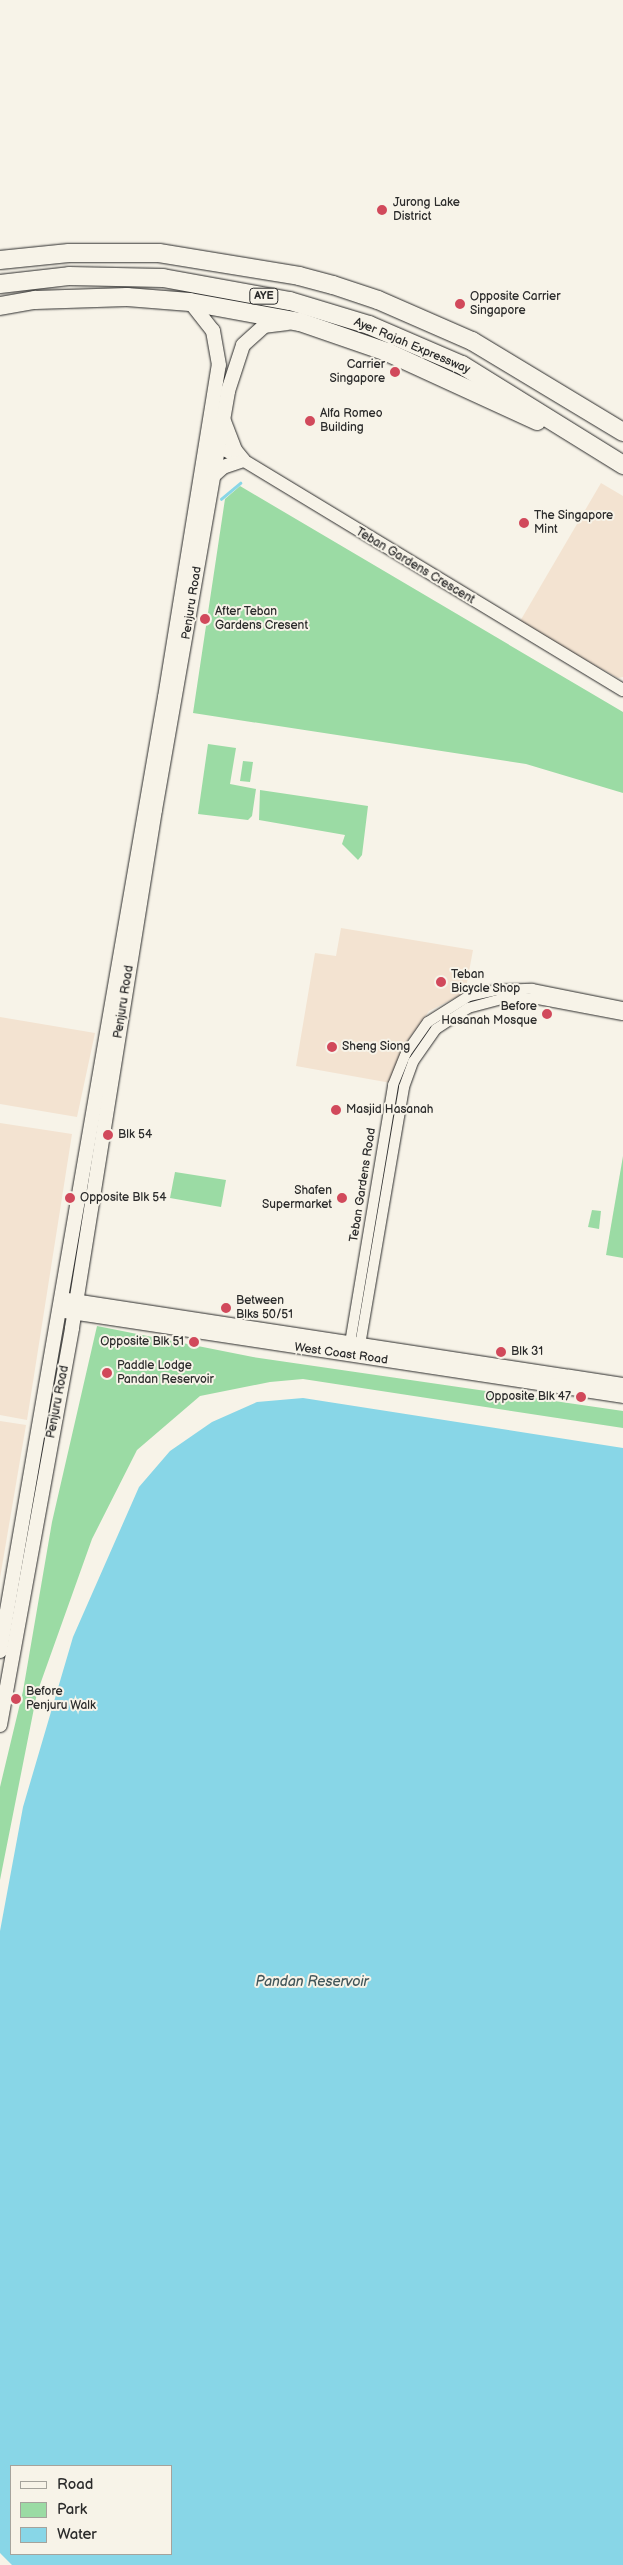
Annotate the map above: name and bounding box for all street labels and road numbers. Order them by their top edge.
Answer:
road number: AYE [249,288,279,304]
street label: Ayer Rajah Expressway [352,315,472,377]
street label: Teban Gardens Crescent [353,525,477,607]
street label: Penjuru Road [179,565,205,641]
street label: Penjuru Road [111,964,137,1040]
street label: Teban Gardens Road [347,1127,379,1243]
street label: West Coast Road [293,1340,389,1368]
street label: Penjuru Road [44,1364,72,1440]

